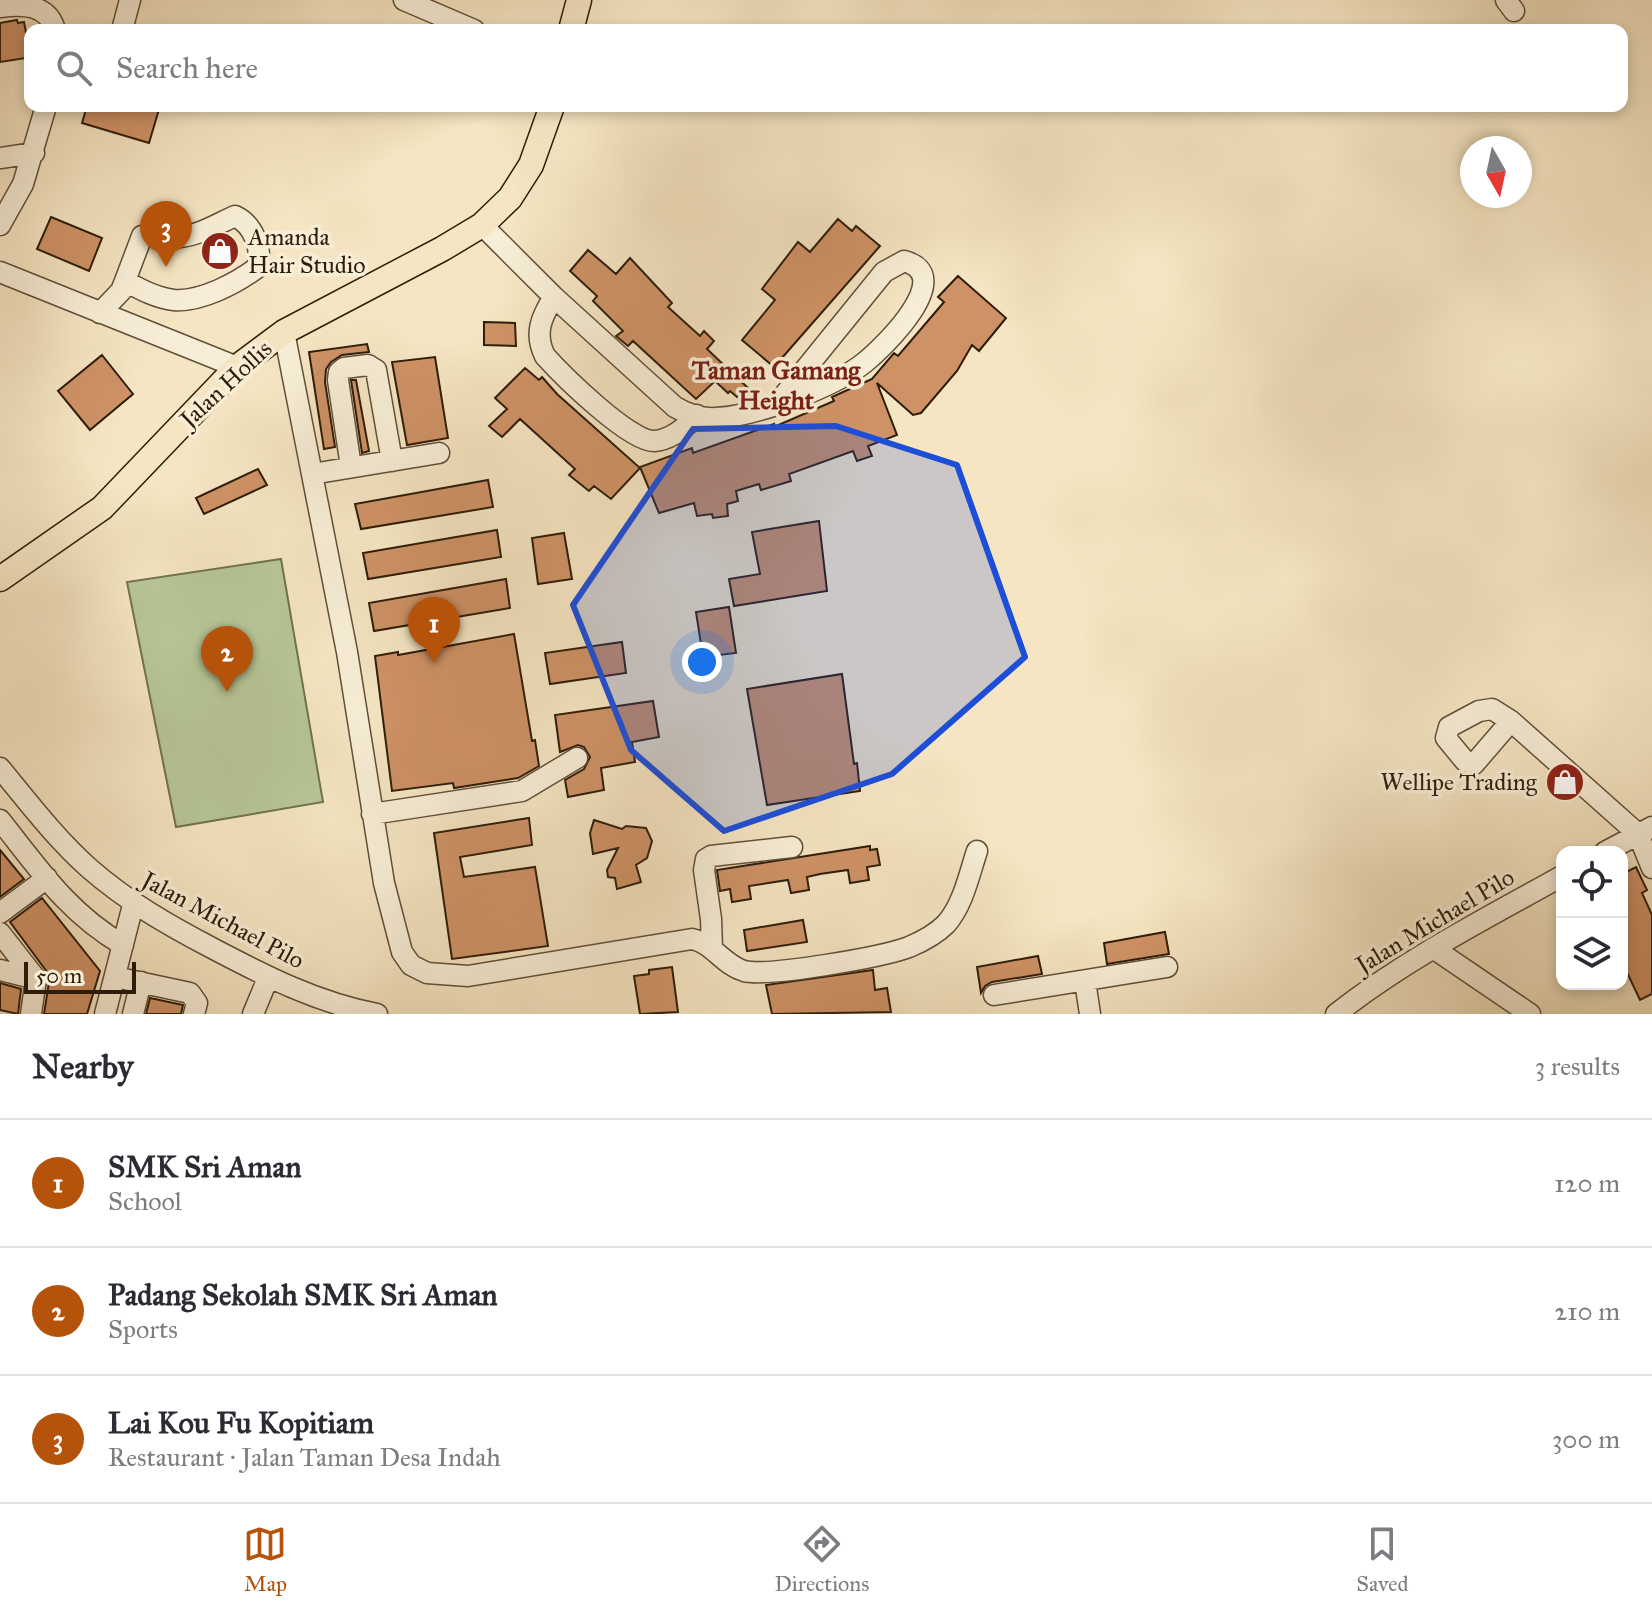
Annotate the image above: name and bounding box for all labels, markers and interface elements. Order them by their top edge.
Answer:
search box [24,24,1628,112]
icon: search [52,46,96,90]
text: Search here [116,50,258,86]
north arrow [1460,136,1532,208]
pin: 3 [140,201,192,267]
place label: Amanda Hair Studio [247,222,366,280]
shop icon: Amanda Hair Studio [199,230,241,272]
street label: Jalan Hollis [172,334,278,436]
district label: Taman Gamang Height [691,354,861,417]
pin: 1 [408,597,460,663]
pin: 2 [201,626,253,692]
your location [682,642,722,682]
shop icon: Wellipe Trading [1544,761,1586,803]
place label: Wellipe Trading [1381,767,1538,797]
map controls [1556,846,1628,990]
button: locate [1556,846,1628,918]
street label: Jalan Michael Pilo [1348,862,1520,982]
street label: Jalan Michael Pilo [134,863,309,975]
button: layers [1556,918,1628,990]
scale bar [24,958,136,994]
text: 50 m [36,962,82,989]
text: Nearby [32,1046,134,1087]
text: 3 results [1535,1050,1620,1082]
text: SMK Sri Aman [108,1149,301,1185]
text: 1 [53,1167,63,1199]
text: 120 m [1554,1167,1620,1199]
text: School [108,1185,182,1217]
text: Padang Sekolah SMK Sri Aman [108,1277,498,1313]
text: 2 [52,1295,64,1327]
text: 210 m [1554,1295,1620,1327]
text: Sports [108,1313,178,1345]
text: Lai Kou Fu Kopitiam [108,1405,374,1441]
text: 3 [53,1423,63,1455]
text: 300 m [1552,1423,1620,1455]
text: Restaurant · Jalan Taman Desa Indah [108,1441,501,1473]
tab: Map [243,1522,287,1597]
tab: Directions [774,1522,869,1597]
tab: Saved [1356,1522,1408,1597]

